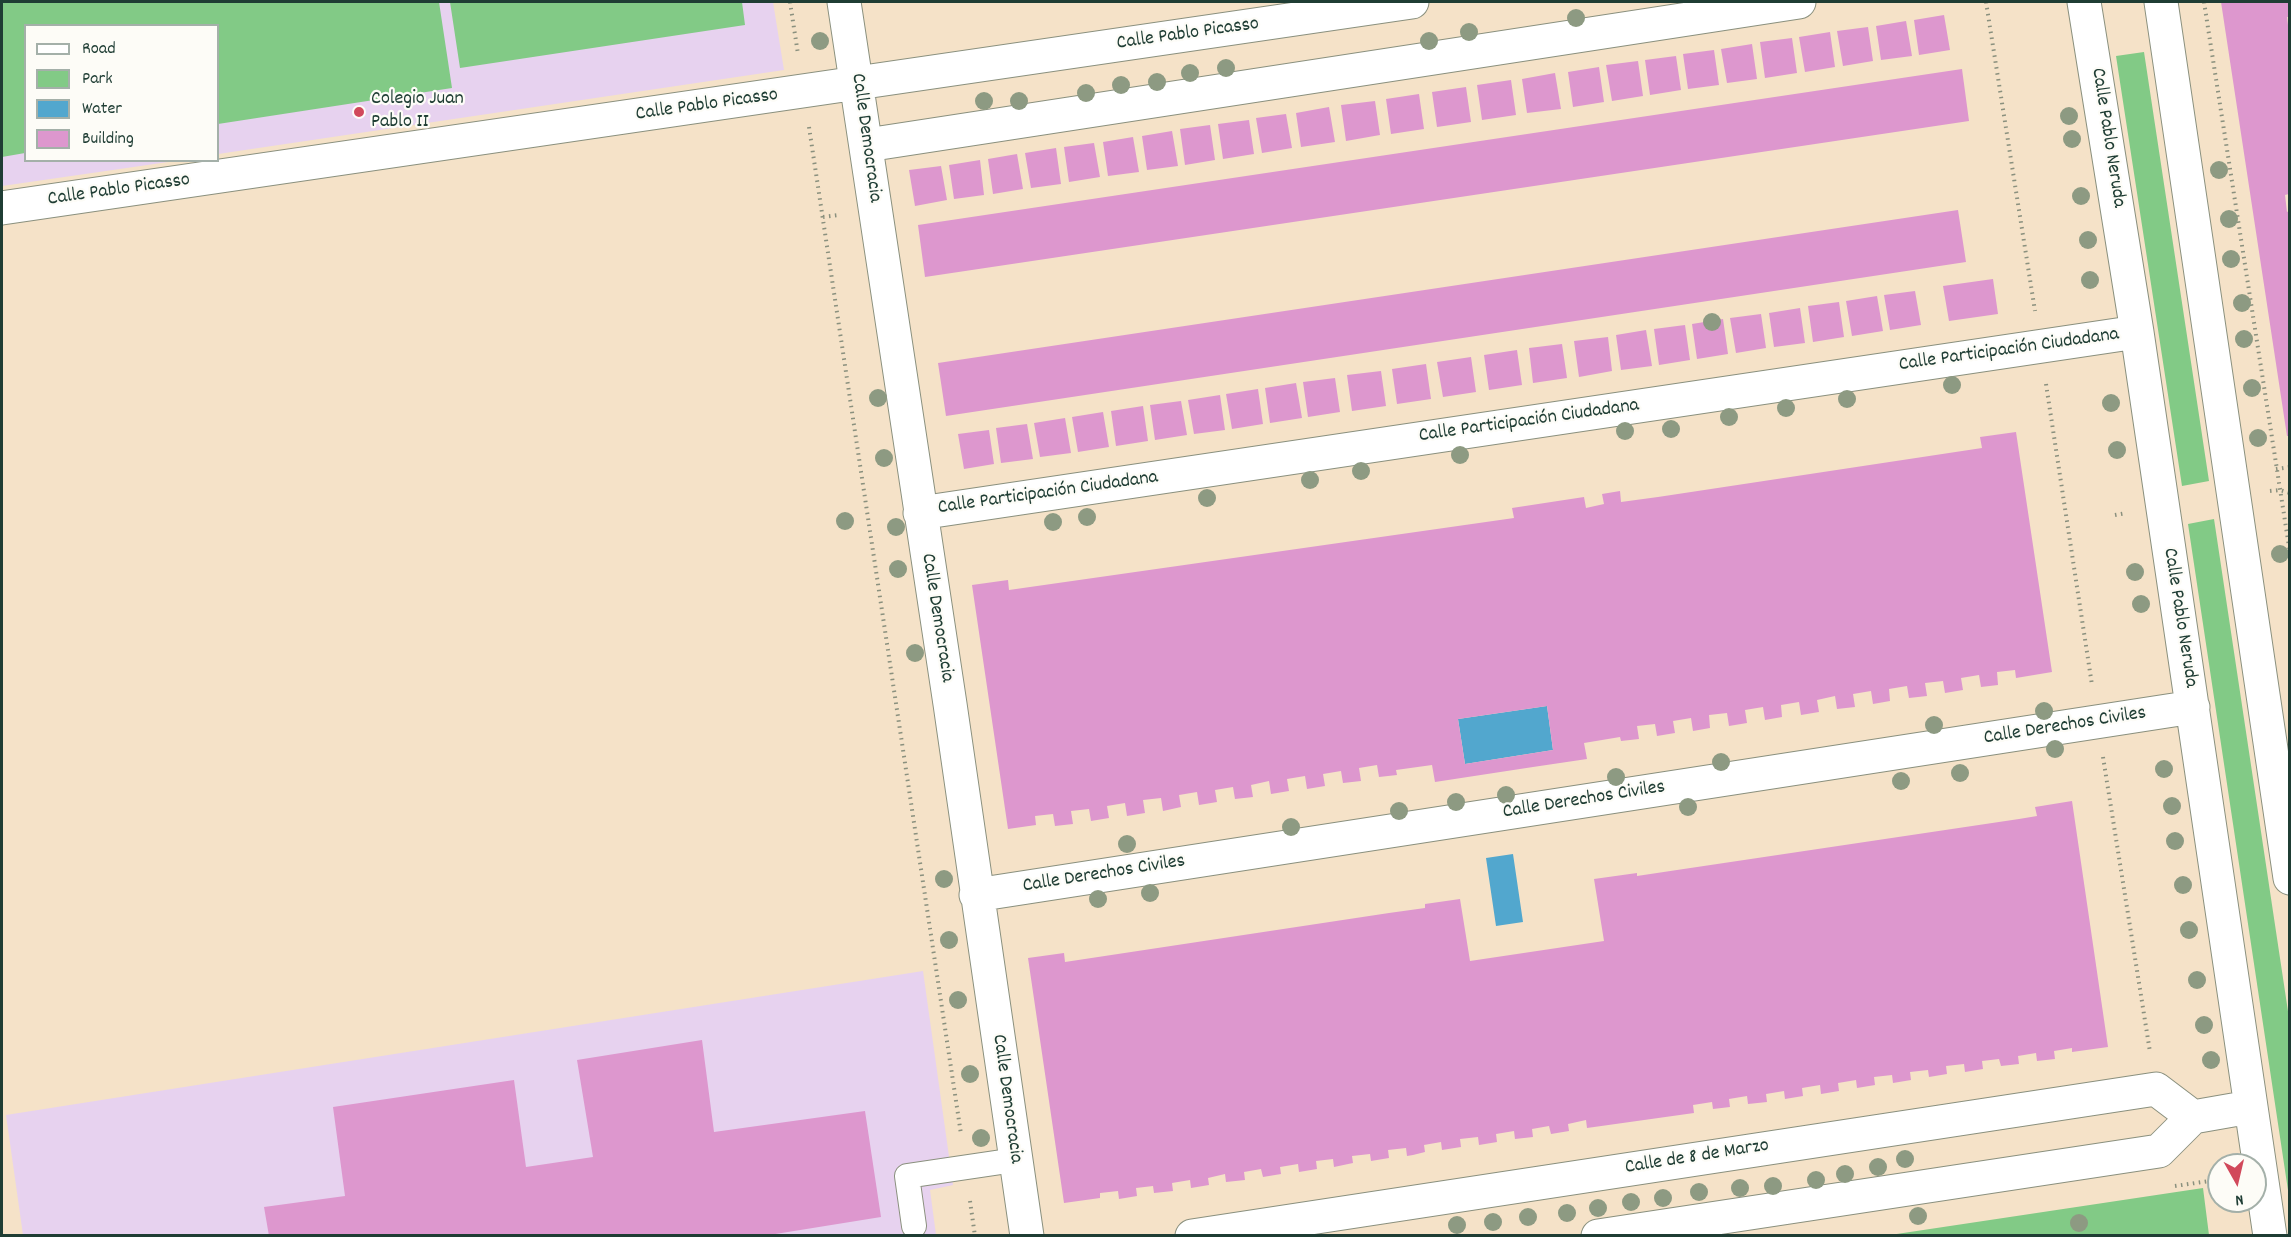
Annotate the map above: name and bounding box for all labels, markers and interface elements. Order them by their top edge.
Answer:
street label: Calle Pablo Picasso [1115,13,1261,57]
legend [24,24,219,162]
text: Road [82,37,116,62]
street label: Calle Pablo Neruda [2084,66,2130,210]
text: Park [82,67,113,92]
street label: Calle Democracia [844,72,886,204]
street label: Calle Pablo Picasso [634,84,780,128]
place label: Colegio Juan Pablo II [371,88,464,135]
text: Water [82,97,122,122]
marker: Colegio Juan Pablo II [352,105,366,119]
text: Building [82,127,134,152]
street label: Calle Pablo Picasso [46,169,192,213]
street label: Calle Participación Ciudadana [1897,324,2121,378]
street label: Calle Participación Ciudadana [1417,395,1641,449]
street label: Calle Participación Ciudadana [936,467,1160,521]
street label: Calle Pablo Neruda [2156,546,2202,690]
street label: Calle Democracia [914,552,958,684]
street label: Calle Derechos Civiles [1982,702,2148,752]
street label: Calle Derechos Civiles [1501,776,1667,826]
street label: Calle Derechos Civiles [1021,850,1187,900]
street label: Calle Democracia [985,1033,1027,1165]
street label: Calle de 8 de Marzo [1623,1135,1771,1181]
north arrow [2207,1153,2267,1213]
text: N [2234,1187,2245,1211]

